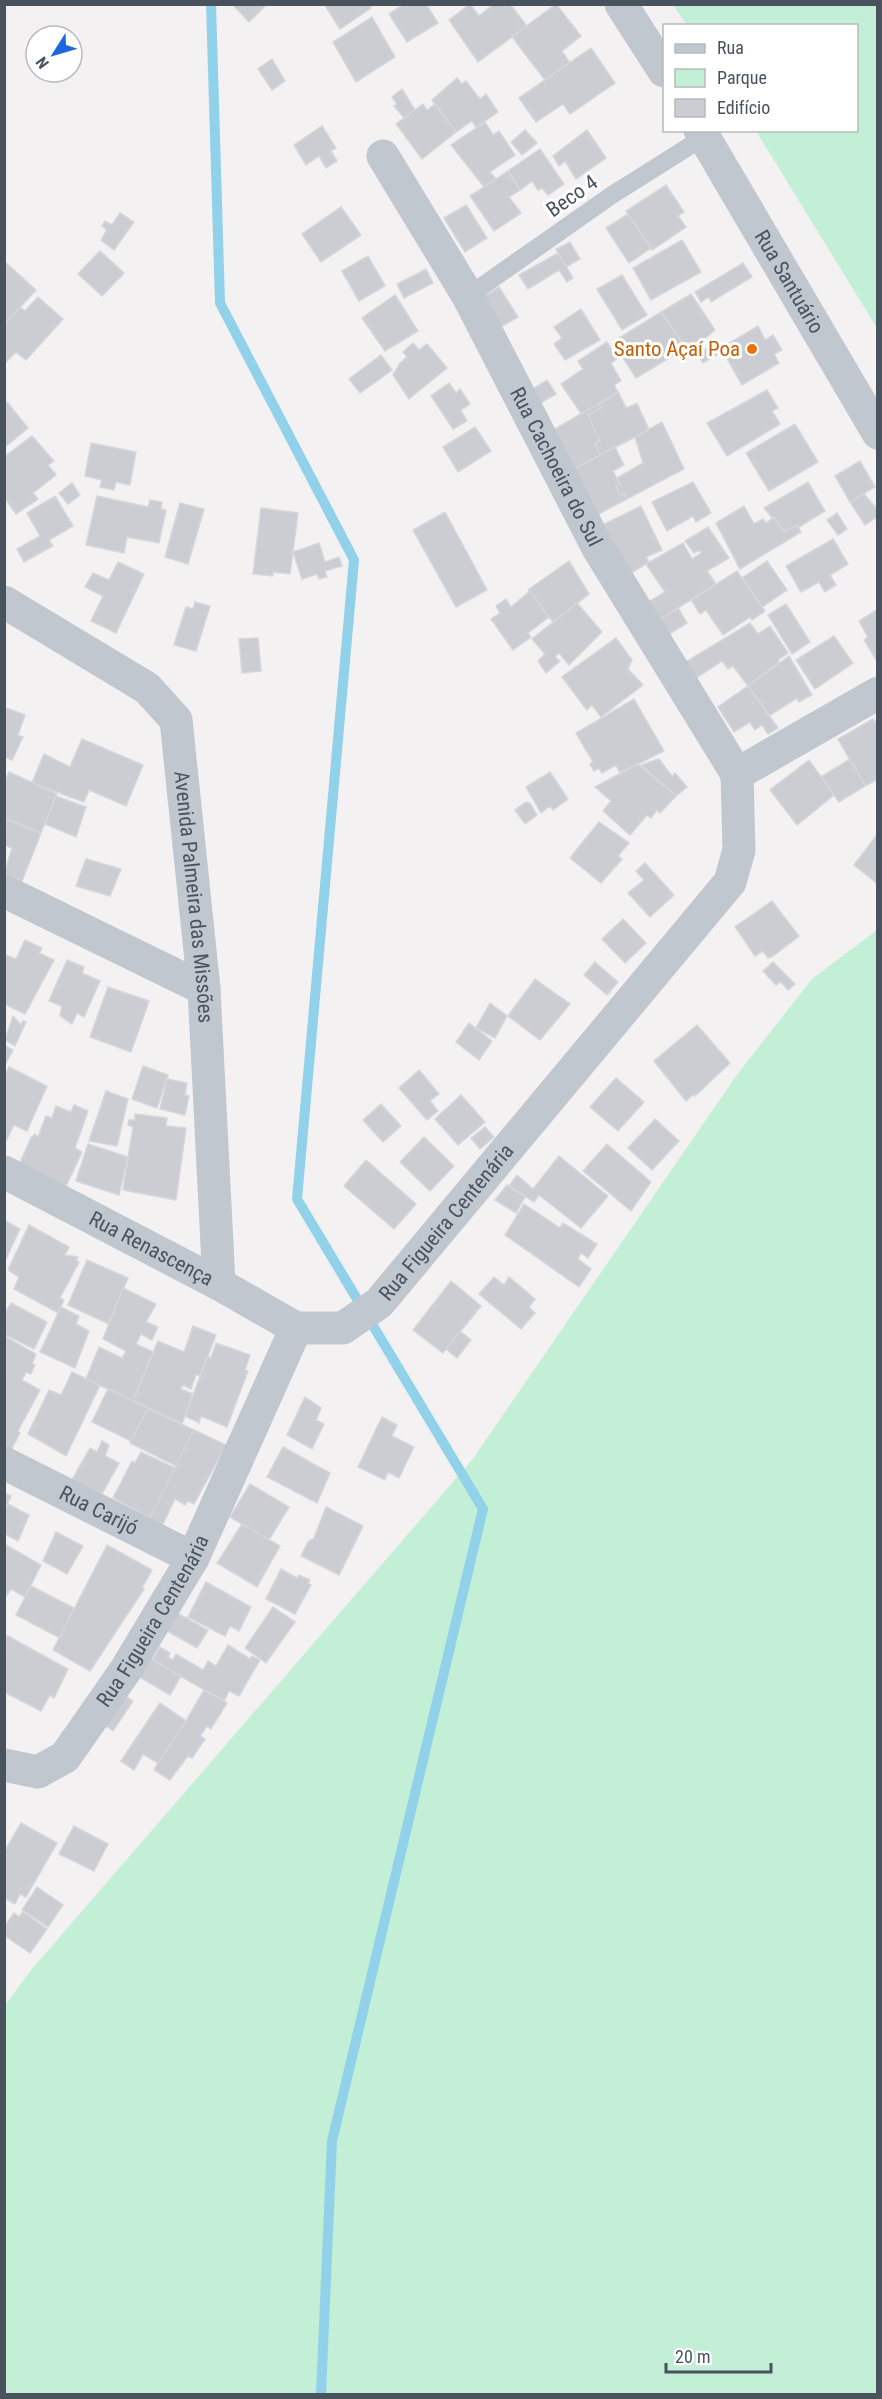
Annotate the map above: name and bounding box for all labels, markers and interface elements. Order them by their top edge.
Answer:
north arrow [24,24,84,84]
legend [663,24,858,132]
text: Rua [717,37,744,58]
text: N [32,53,53,72]
text: Parque [717,67,767,88]
text: Edifício [717,97,770,118]
street label: Beco 4 [542,170,602,222]
street label: Rua Santuário [750,226,829,338]
place label: Santo Açaí Poa [614,337,740,361]
marker: Santo Açaí Poa [745,342,759,356]
street label: Rua Cachoeira do Sul [505,383,607,550]
street label: Avenida Palmeira das Missões [169,770,218,1024]
street label: Rua Figueira Centenária [374,1139,519,1305]
street label: Rua Renascença [85,1207,217,1291]
street label: Rua Carijó [55,1481,142,1540]
street label: Rua Figueira Centenária [92,1531,214,1711]
scale bar [666,2336,771,2374]
text: 20 m [675,2346,710,2367]

